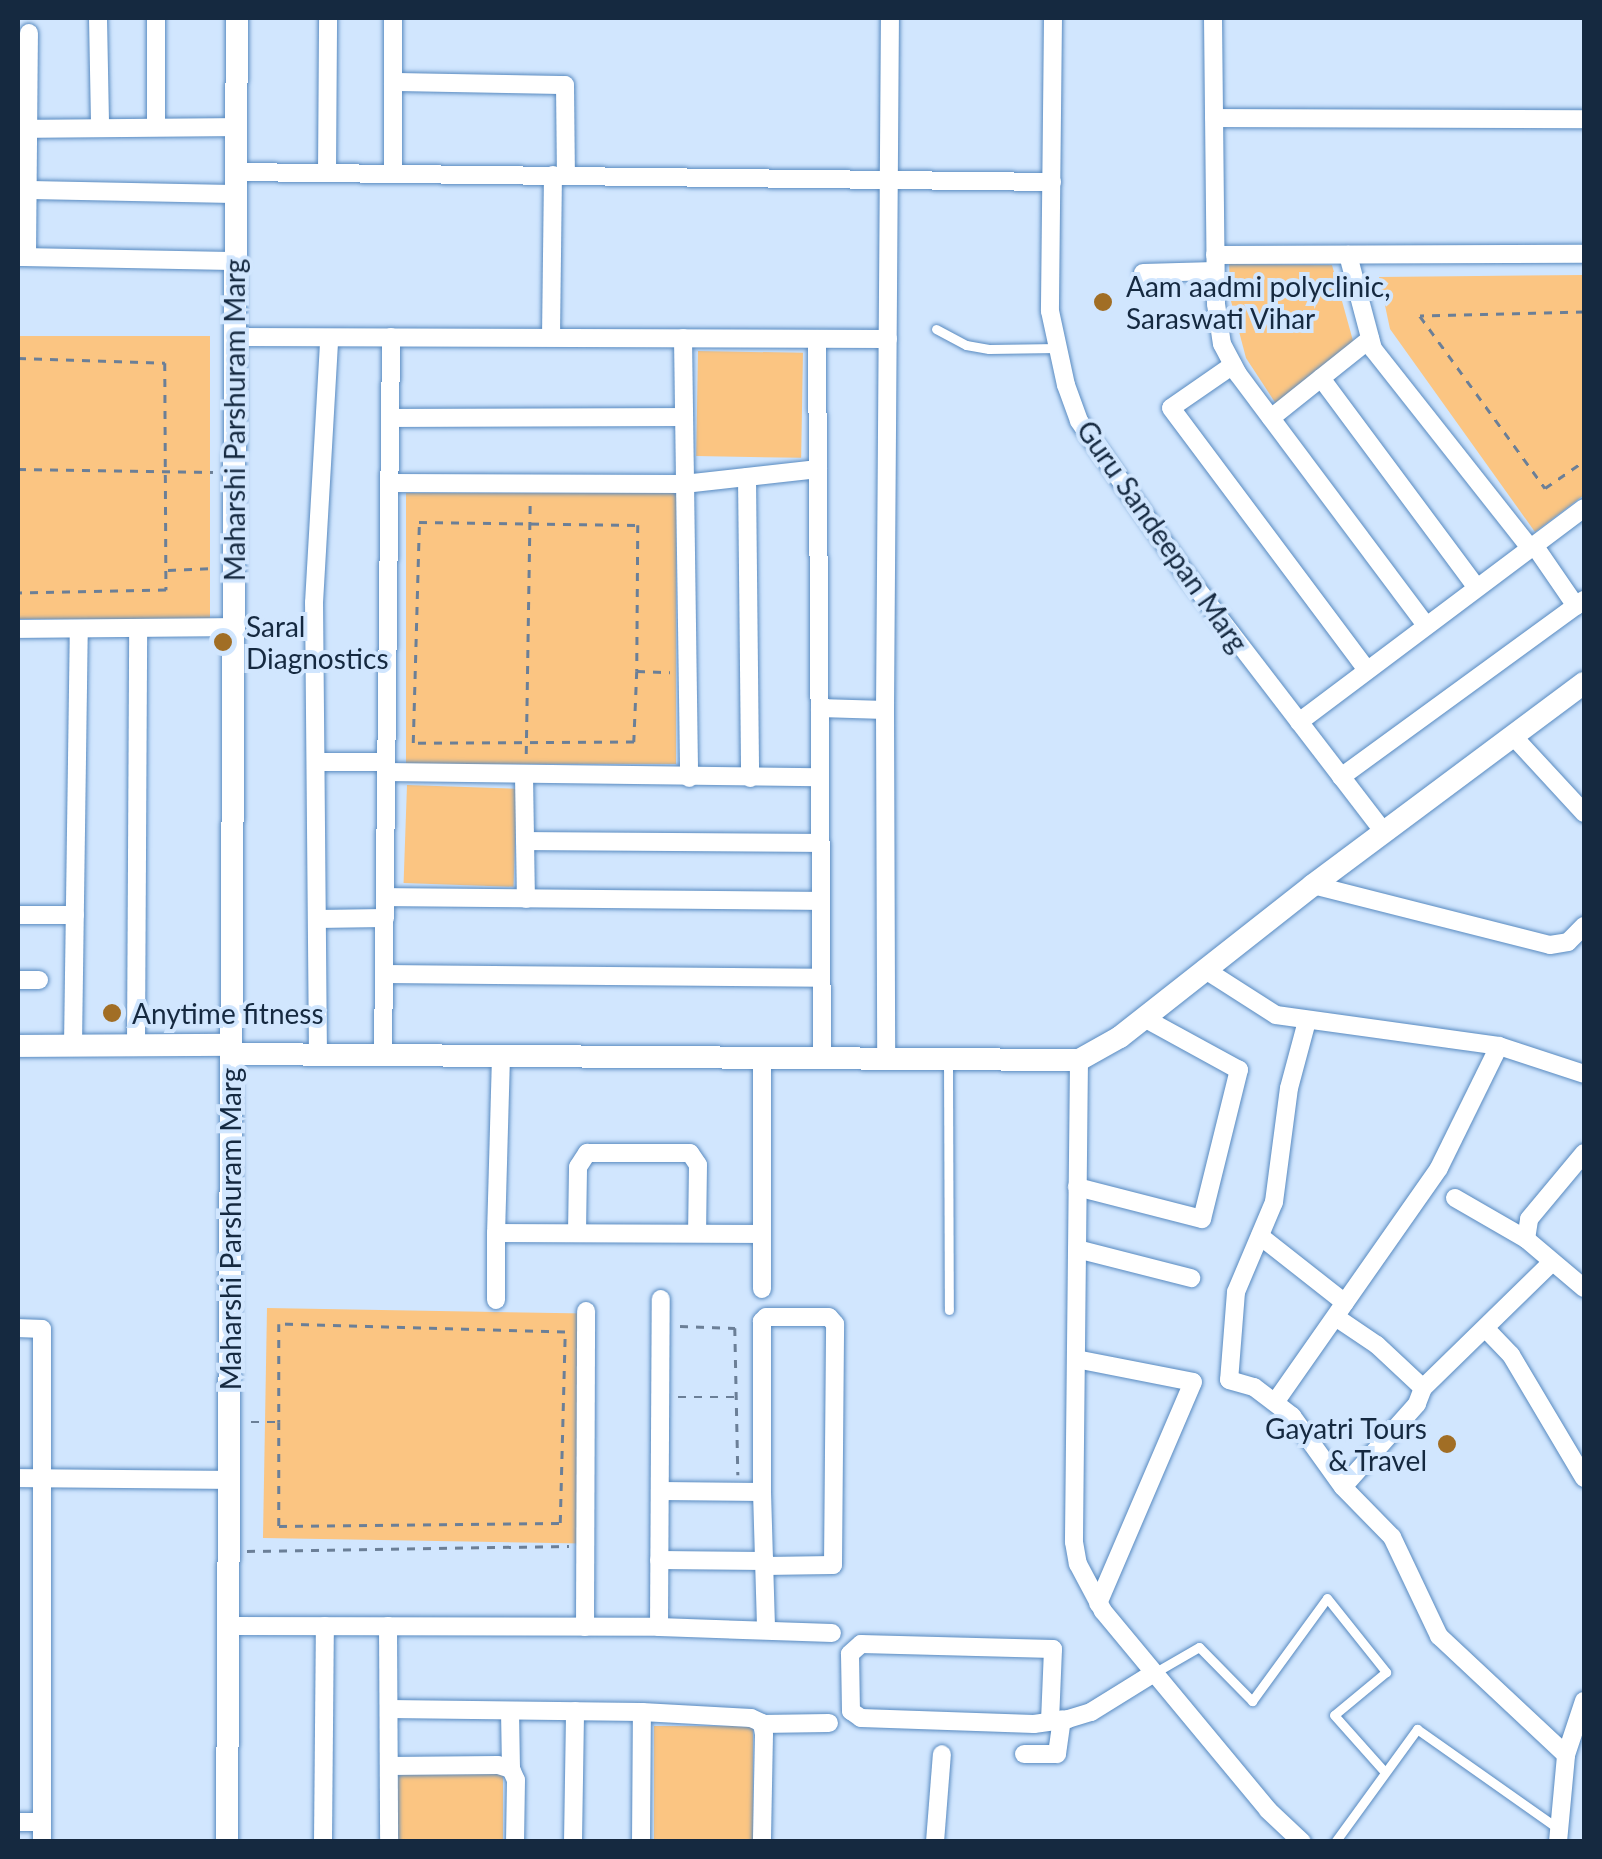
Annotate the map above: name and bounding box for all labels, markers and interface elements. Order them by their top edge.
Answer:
street label: Maharshi Parshuram Marg [217,259,251,581]
place label: Aam aadmi polyclinic, Saraswati Vihar [1126,269,1390,335]
marker: Aam aadmi polyclinic, Saraswati Vihar [1090,289,1116,315]
street label: Guru Sandeepan Marg [1070,414,1256,658]
place label: Saral Diagnostics [246,609,389,675]
marker: Saral Diagnostics [210,629,236,655]
place label: Anytime fitness [132,996,324,1030]
marker: Anytime fitness [101,1002,123,1024]
street label: Maharshi Parshuram Marg [213,1068,247,1390]
place label: Gayatri Tours & Travel [1264,1411,1427,1477]
marker: Gayatri Tours & Travel [1436,1433,1458,1455]

